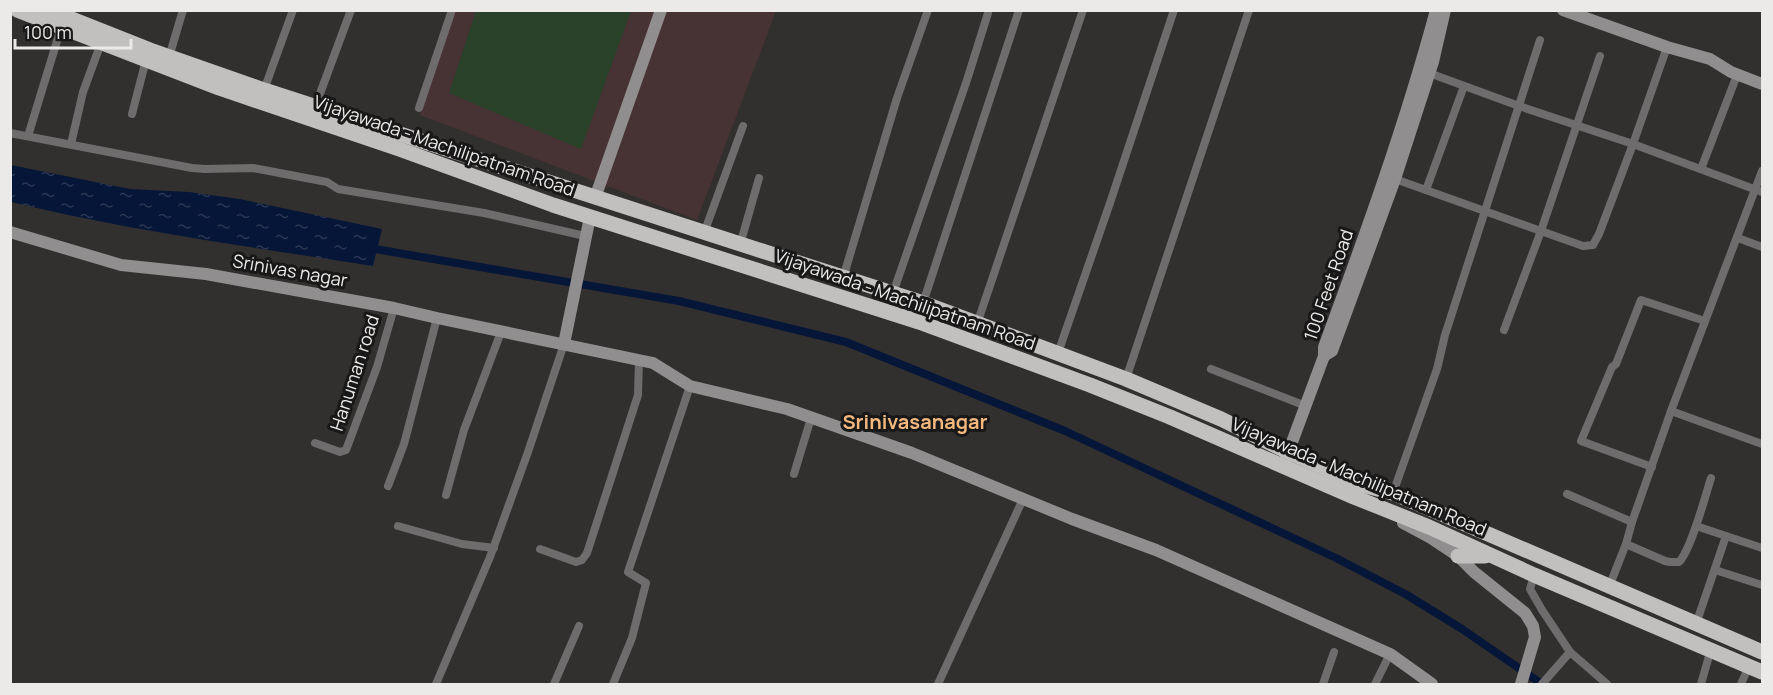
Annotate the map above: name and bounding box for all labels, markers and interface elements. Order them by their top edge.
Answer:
scale bar [15,12,130,50]
text: 100 m [24,20,72,44]
street label: Vijayawada - Machilipatnam Road [311,89,578,201]
street label: 100 Feet Road [1298,226,1358,343]
street label: Vijayawada - Machilipatnam Road [772,243,1039,355]
street label: Srinivas nagar [231,248,350,292]
street label: Hanuman road [324,311,384,434]
district label: Srinivasanagar [842,408,988,435]
street label: Vijayawada - Machilipatnam Road [1228,411,1490,541]

